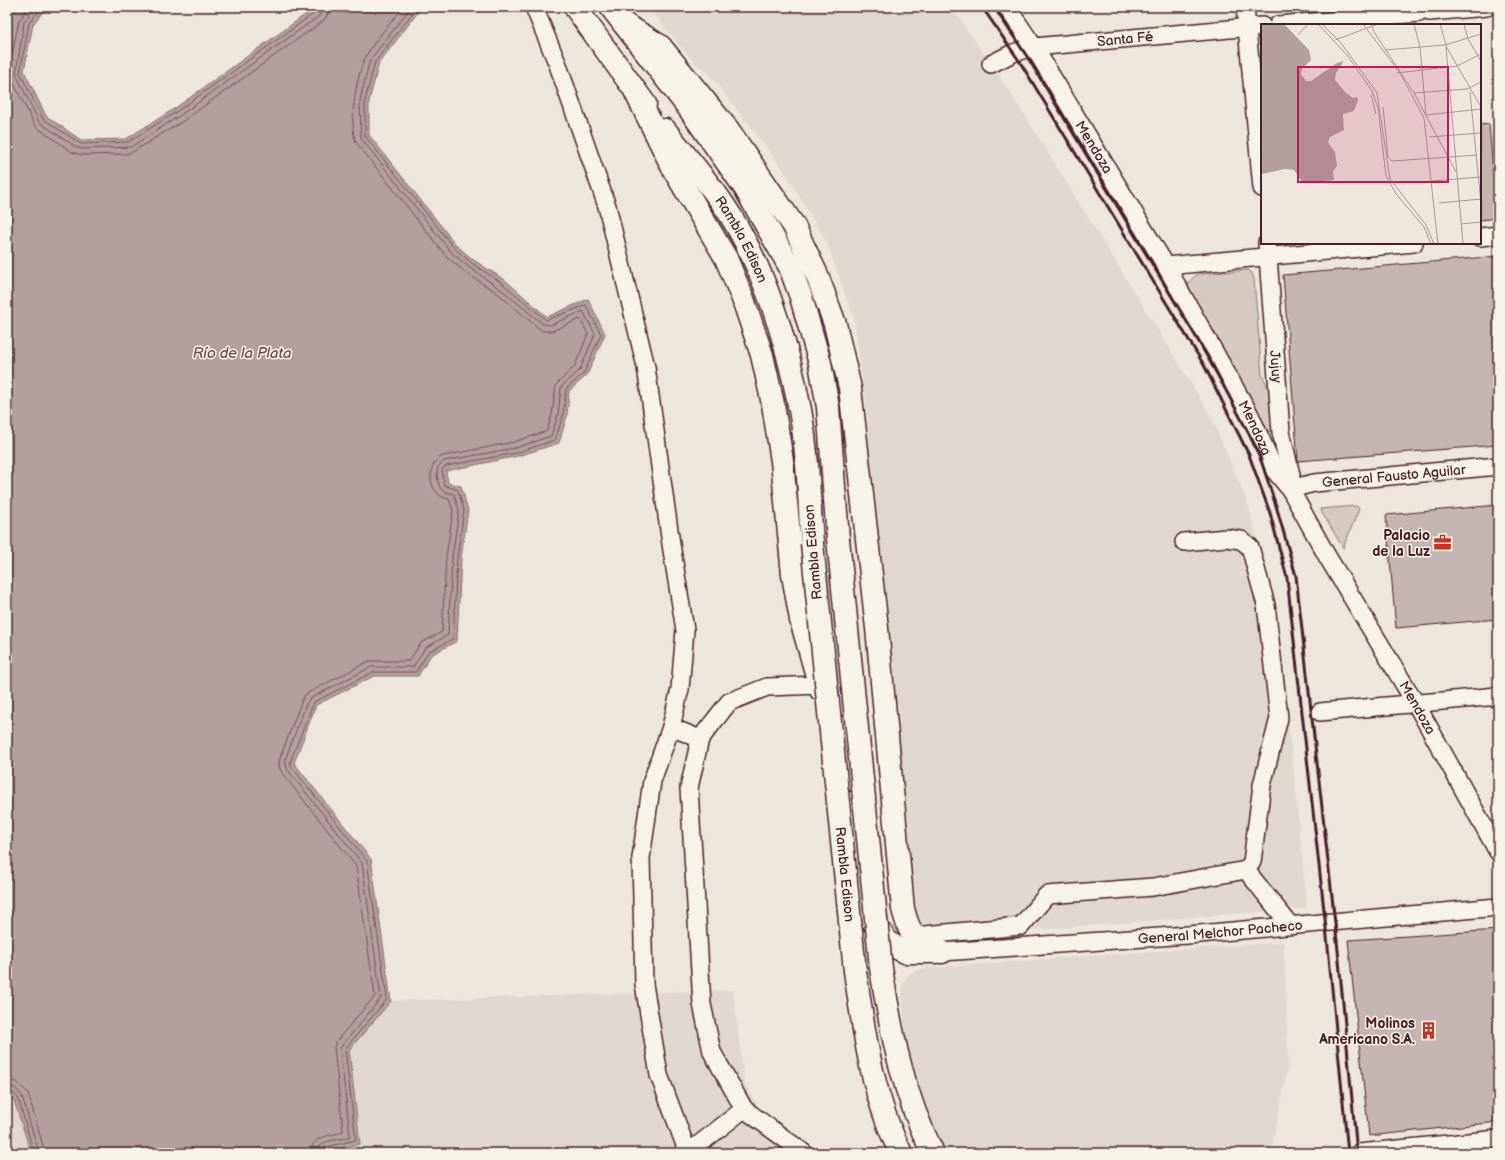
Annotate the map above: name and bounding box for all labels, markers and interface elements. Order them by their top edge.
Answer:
inset map [1261,24,1481,244]
street label: Santa Fé [1096,28,1155,50]
street label: Mendoza [1072,117,1117,177]
street label: Rambla Edison [712,193,771,285]
water label: Río de la Plata [193,344,291,363]
street label: Jujuy [1266,350,1286,384]
street label: Mendoza [1235,397,1275,458]
street label: General Fausto Aguilar [1321,460,1468,491]
street label: Rambla Edison [800,504,826,600]
place label: Palacio de la Luz [1372,527,1430,560]
office icon: Palacio de la Luz [1433,533,1453,553]
street label: Mendoza [1396,678,1440,737]
street label: Rambla Edison [832,826,859,923]
street label: General Melchor Pacheco [1137,916,1303,947]
place label: Molinos Americano S.A. [1318,1015,1415,1048]
building icon: Molinos Americano S.A. [1418,1021,1438,1041]

